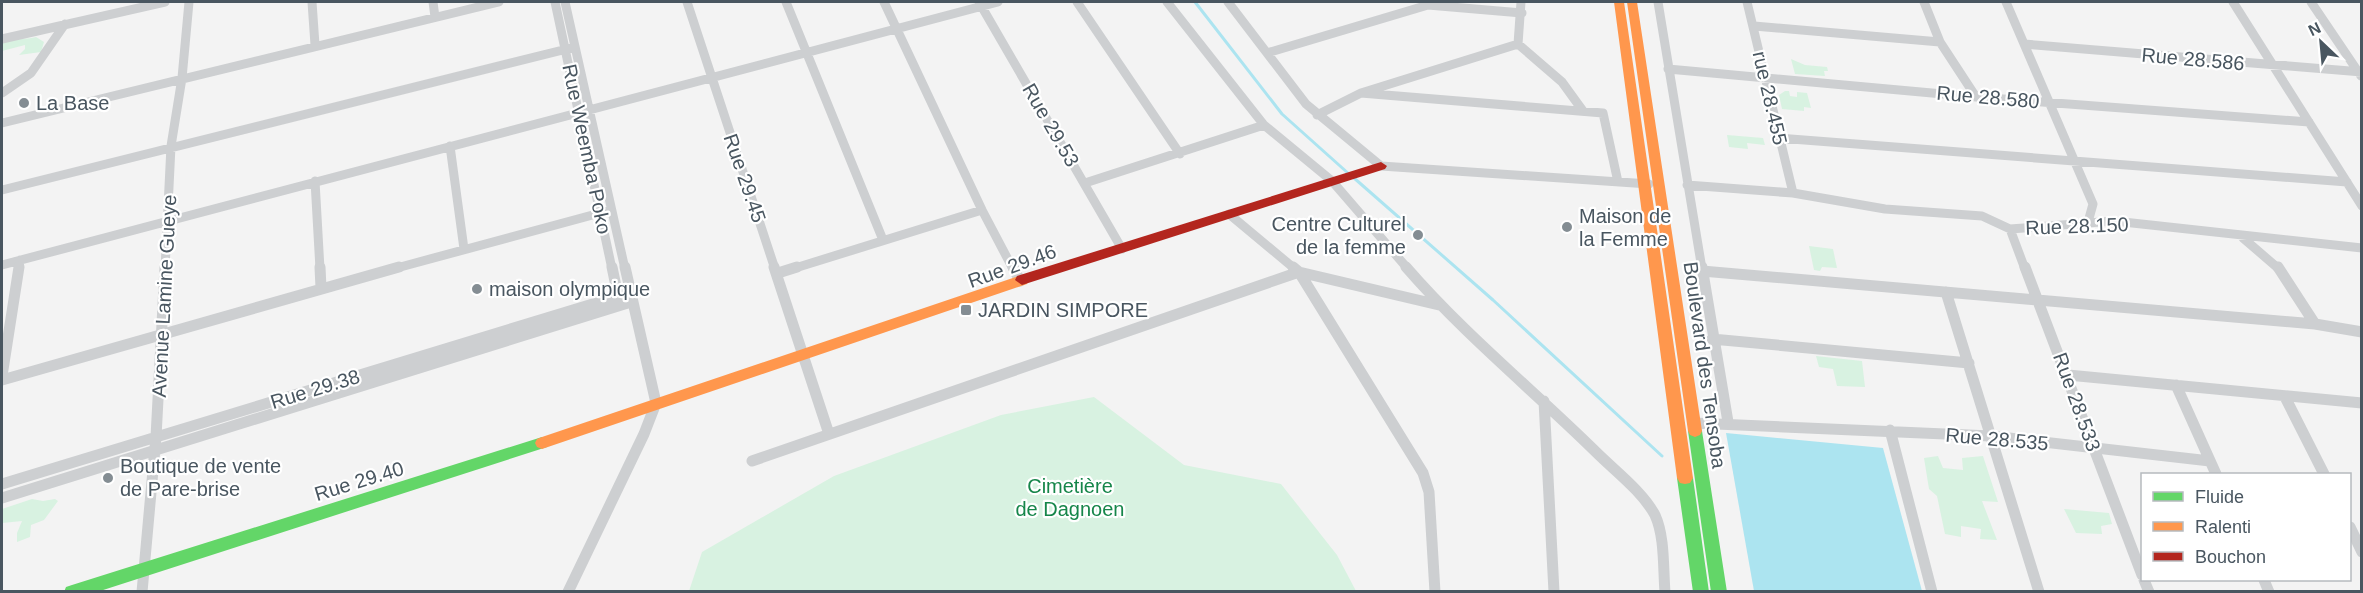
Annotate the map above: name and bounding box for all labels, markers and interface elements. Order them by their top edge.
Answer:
north arrow [2291,12,2351,72]
text: N [2306,19,2324,39]
street label: Rue 28.586 [2141,44,2245,74]
street label: rue 28.455 [1749,49,1791,147]
street label: Rue Weemba Poko [558,62,616,236]
street label: Rue 29.53 [1018,80,1084,170]
street label: Rue 28.580 [1936,82,2040,112]
place label: La Base [36,92,109,114]
marker: La Base [17,96,31,110]
street label: Rue 29.45 [720,131,770,225]
street label: Avenue Lamine Gueye [148,194,180,398]
place label: Maison de la Femme [1579,205,1671,250]
place label: Centre Culturel de la femme [1271,213,1406,258]
street label: Rue 28.150 [2025,213,2129,239]
marker: Maison de la Femme [1560,220,1574,234]
marker: Centre Culturel de la femme [1411,228,1425,242]
street label: Rue 29.46 [965,240,1059,292]
street label: Boulevard des Tensoba [1680,260,1731,471]
place label: maison olympique [489,278,650,300]
marker: maison olympique [470,282,484,296]
place label: JARDIN SIMPORE [978,299,1148,321]
marker: JARDIN SIMPORE [959,303,973,317]
street label: Rue 28.533 [2049,350,2105,454]
street label: Rue 29.38 [268,365,362,413]
street label: Rue 28.535 [1945,424,2049,454]
place label: Boutique de vente de Pare-brise [120,455,281,500]
street label: Rue 29.40 [312,457,406,505]
marker: Boutique de vente de Pare-brise [101,471,115,485]
legend [2141,473,2351,581]
park label: Cimetière de Dagnoen [1016,475,1124,520]
text: Fluide [2195,487,2244,507]
text: Ralenti [2195,517,2251,537]
text: Bouchon [2195,547,2266,567]

